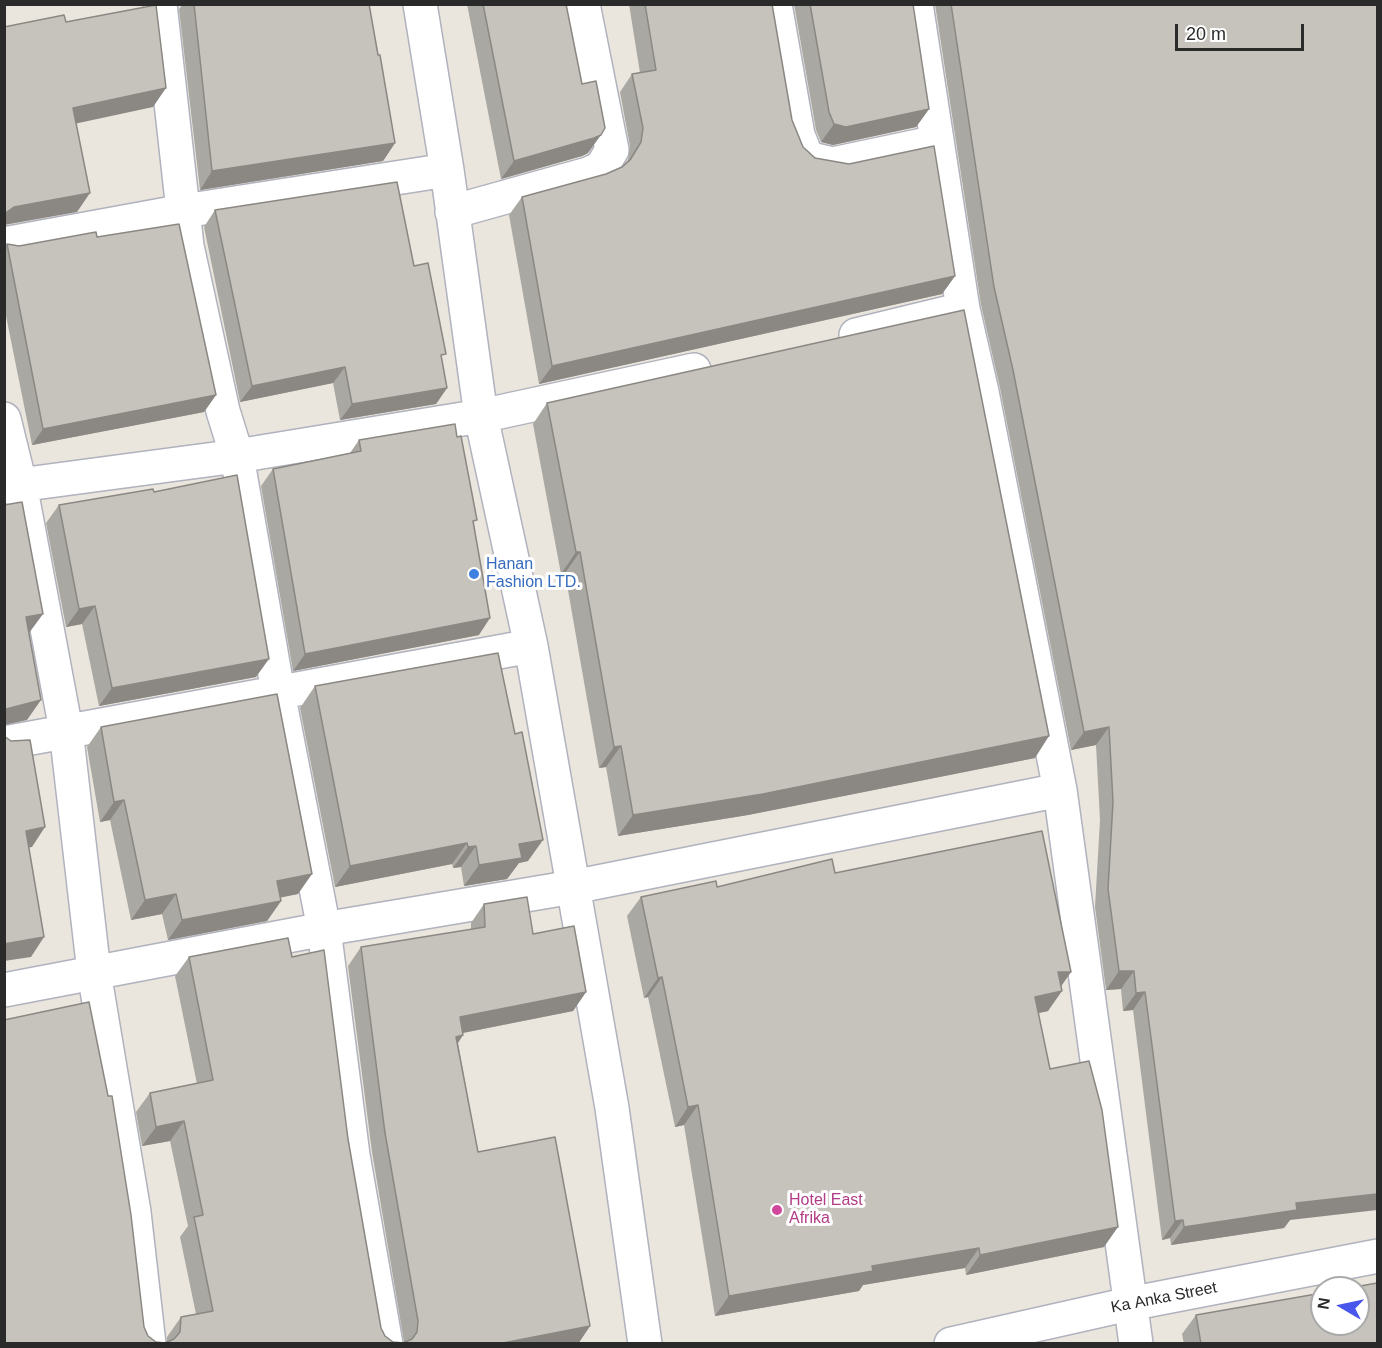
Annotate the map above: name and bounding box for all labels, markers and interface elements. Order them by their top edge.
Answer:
scale bar [1178,12,1307,50]
text: 20 m [1186,24,1226,44]
place label: Hanan Fashion LTD. [486,555,581,593]
marker: Hanan Fashion LTD. [467,567,481,581]
place label: Hotel East Afrika [789,1191,863,1229]
marker: Hotel East Afrika [770,1203,784,1217]
north arrow [1310,1276,1370,1336]
street label: Ka Anka Street [1109,1278,1219,1318]
text: N [1314,1296,1333,1310]

